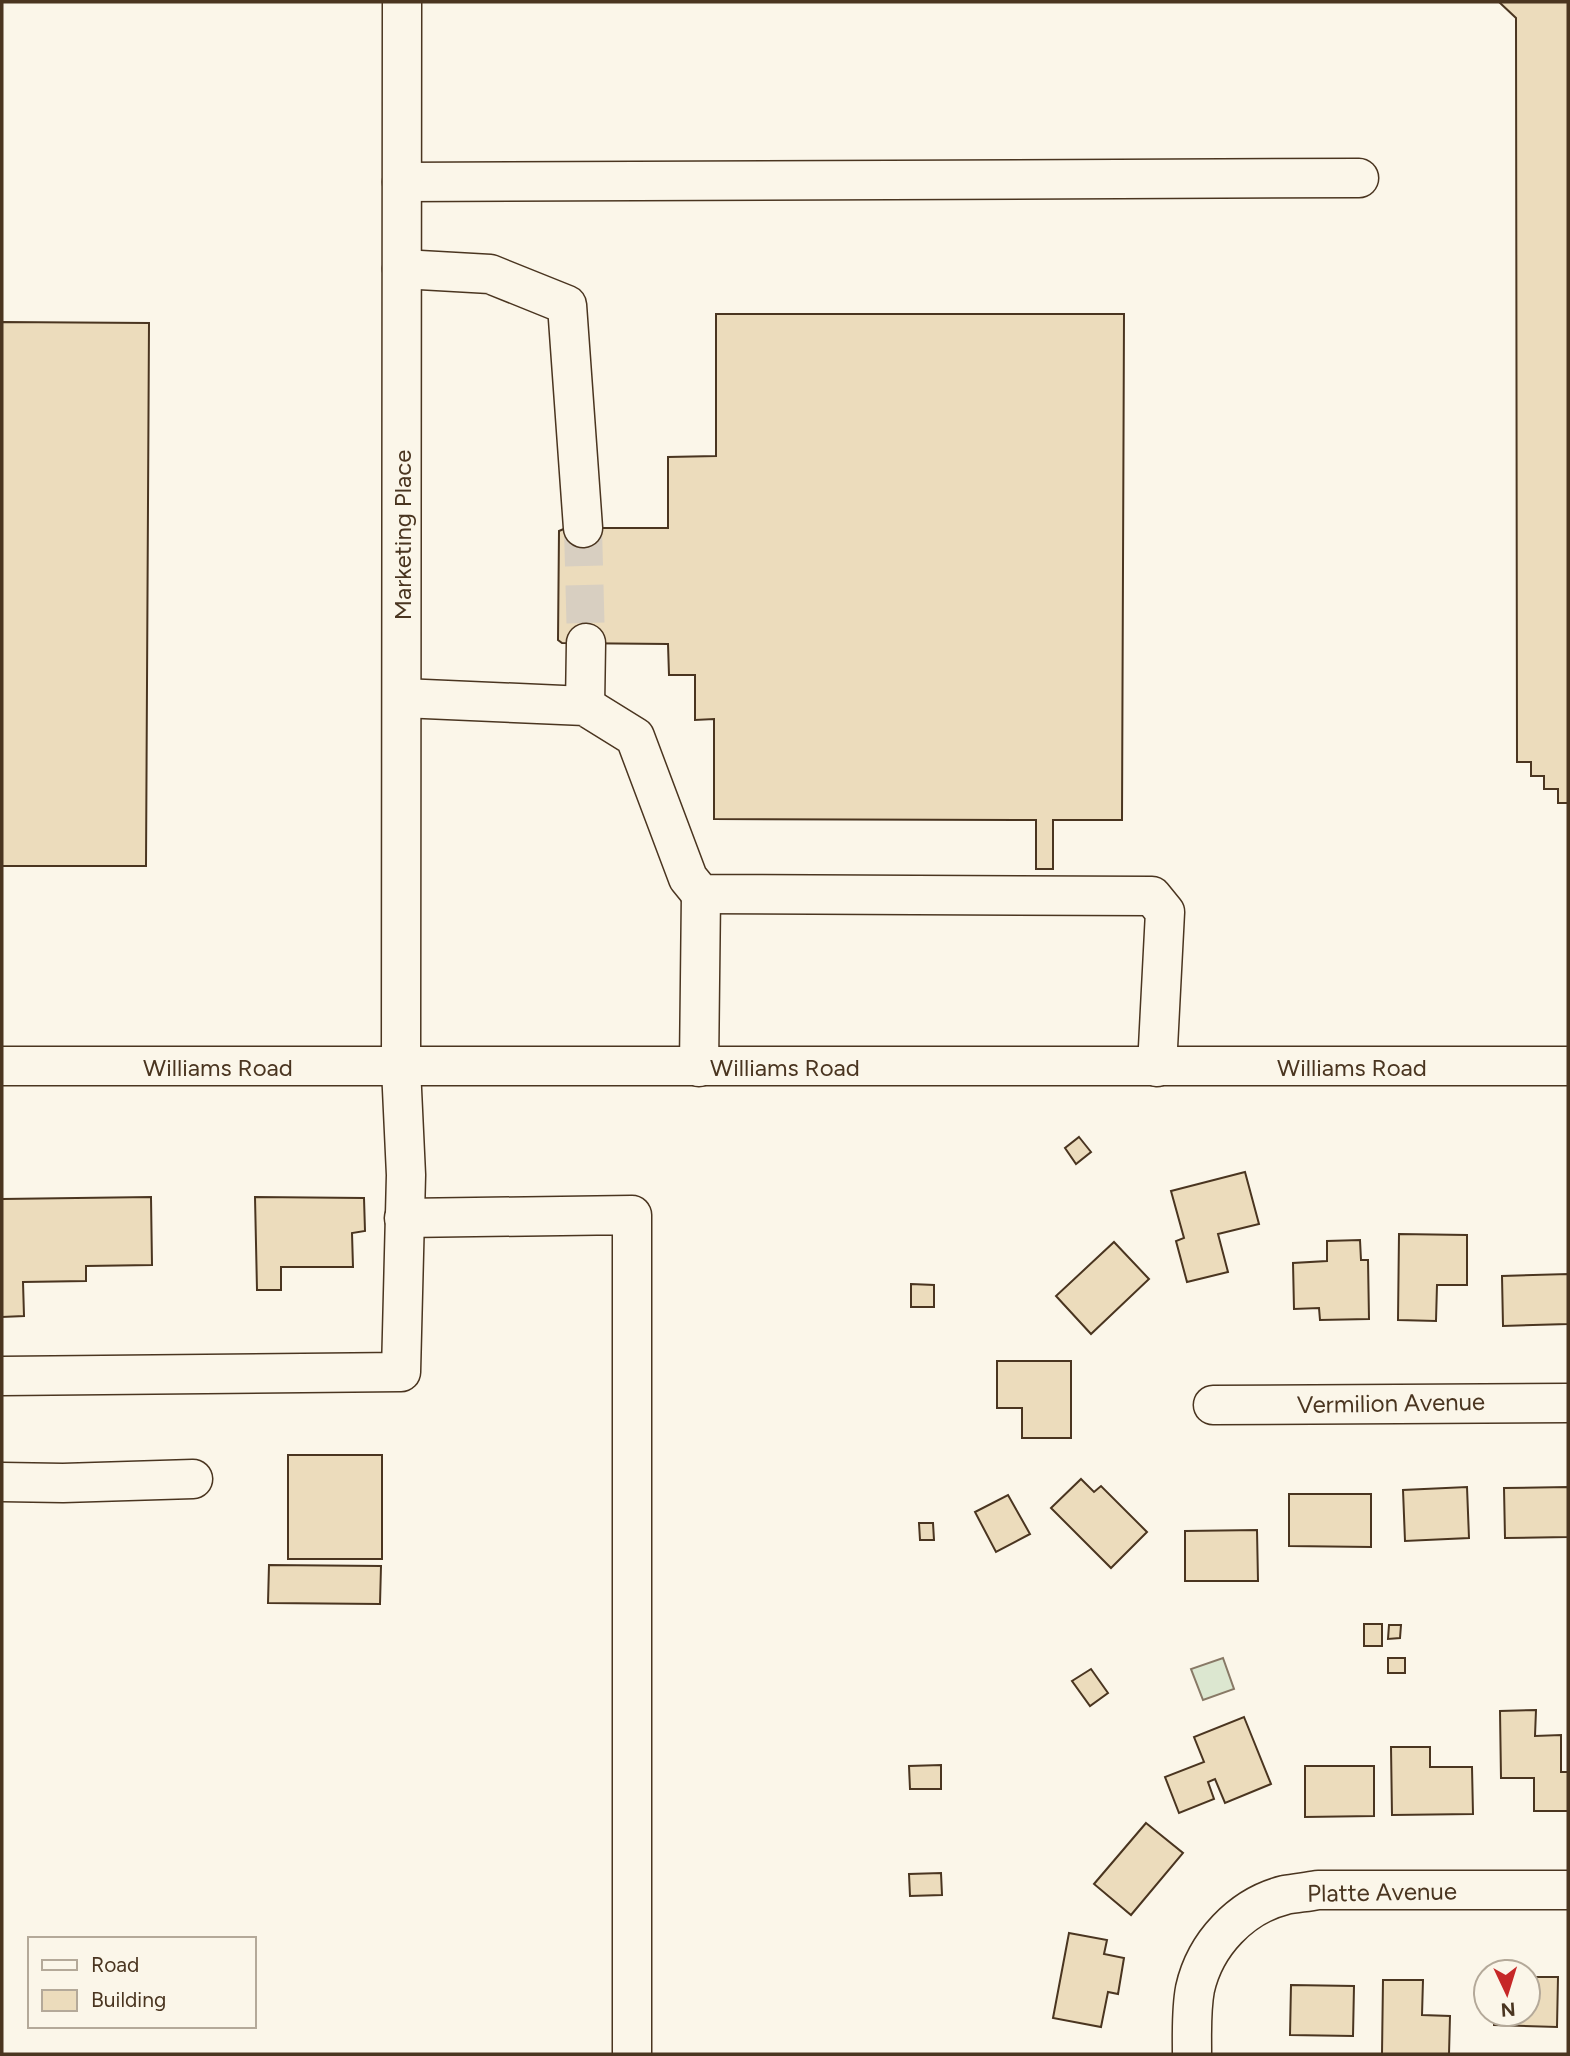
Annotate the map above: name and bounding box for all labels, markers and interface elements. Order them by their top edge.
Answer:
street label: Marketing Place [388,450,417,620]
street label: Williams Road [143,1053,293,1082]
street label: Williams Road [710,1053,860,1082]
street label: Williams Road [1277,1053,1427,1082]
street label: Vermilion Avenue [1297,1387,1485,1419]
street label: Platte Avenue [1307,1876,1457,1908]
legend [28,1937,256,2028]
text: Road [91,1952,139,1977]
north arrow [1472,1958,1542,2028]
text: Building [91,1987,166,2012]
text: N [1500,1997,1516,2021]

